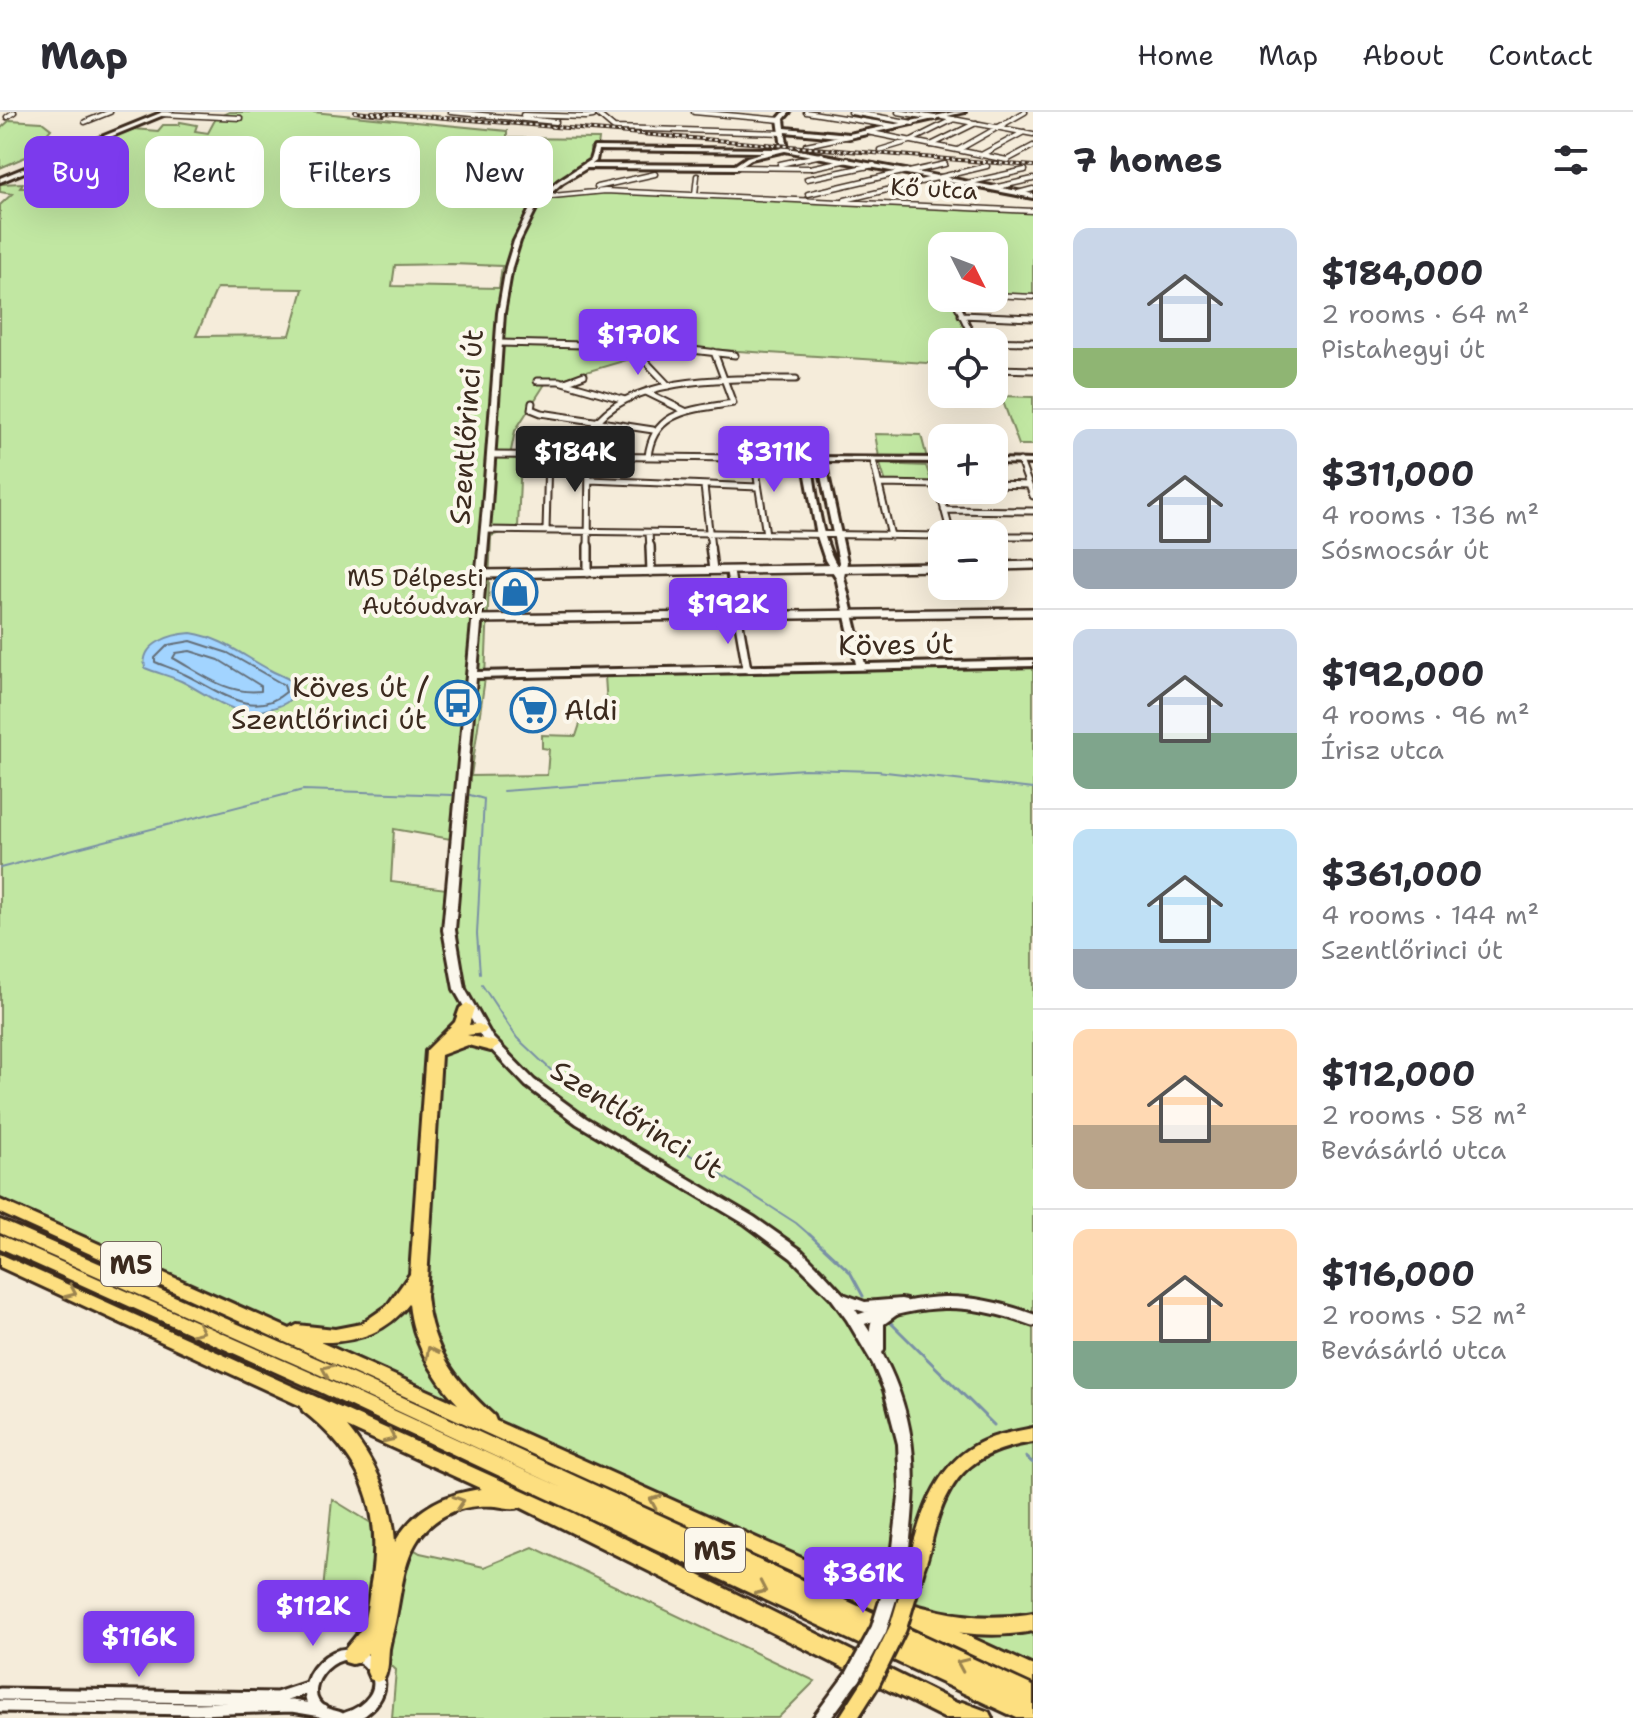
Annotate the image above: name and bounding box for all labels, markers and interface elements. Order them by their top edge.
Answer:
text: Map [40,30,128,81]
text: Home [1137,36,1214,74]
text: Map [1258,36,1318,74]
text: About [1362,36,1444,74]
text: Contact [1488,36,1593,74]
chip: Buy [24,136,129,208]
chip: Rent [145,136,264,208]
chip: Filters [280,136,420,208]
chip: New [436,136,553,208]
text: 7 homes [1073,137,1222,183]
icon: filters [1549,138,1593,182]
street label: Kő utca [890,171,978,207]
north arrow [928,232,1008,312]
map controls [928,232,1008,600]
text: $184,000 [1321,250,1484,296]
icon: home [1137,260,1233,356]
text: 2 rooms · 64 m² [1321,296,1529,331]
pin: $170K [582,309,694,377]
text: $170K [597,317,679,352]
street label: Szentlőrinci út [440,328,492,526]
button: locate [928,328,1008,408]
text: Pistahegyi út [1321,331,1485,366]
button: + [928,424,1008,504]
pin: $184K [519,426,631,494]
pin: $311K [718,426,830,494]
text: $184K [534,434,616,469]
text: $311K [736,434,812,469]
text: $311,000 [1321,451,1475,497]
icon: home [1137,461,1233,557]
text: 4 rooms · 136 m² [1321,497,1539,532]
button: − [928,520,1008,600]
text: Sósmocsár út [1321,532,1489,567]
place label: M5 Délpesti Autóudvar [347,562,484,622]
shop icon: M5 Délpesti Autóudvar [491,568,539,616]
pin: $192K [672,578,784,646]
text: $192K [687,586,769,621]
street label: Köves út [838,624,954,664]
text: $192,000 [1321,651,1485,697]
icon: home [1137,661,1233,757]
place label: Köves út / Szentlőrinci út [231,668,429,738]
bus stop icon: Köves út / Szentlőrinci út [434,679,482,727]
supermarket icon: Aldi [509,686,557,734]
place label: Aldi [564,691,618,729]
text: 4 rooms · 96 m² [1321,697,1530,732]
text: Írisz utca [1321,732,1444,767]
text: $361,000 [1321,851,1483,897]
icon: home [1137,861,1233,957]
text: 4 rooms · 144 m² [1321,897,1539,932]
text: Szentlőrinci út [1321,932,1503,967]
street label: Szentlőrinci út [544,1051,730,1187]
text: $112,000 [1321,1051,1475,1097]
icon: home [1137,1061,1233,1157]
text: 2 rooms · 58 m² [1321,1097,1527,1132]
text: Bevásárló utca [1321,1132,1506,1167]
road number: M5 [101,1242,161,1286]
text: $116,000 [1321,1251,1475,1297]
icon: home [1137,1261,1233,1357]
one-way arrow [63,1282,77,1298]
text: 2 rooms · 52 m² [1321,1297,1527,1332]
one-way arrow [191,1321,205,1337]
text: Bevásárló utca [1321,1332,1506,1367]
one-way arrow [425,1345,440,1360]
one-way arrow [320,1364,335,1380]
one-way arrow [382,1427,397,1443]
one-way arrow [452,1495,466,1511]
one-way arrow [649,1495,663,1511]
road number: M5 [685,1528,745,1572]
pin: $361K [807,1547,919,1615]
text: $361K [822,1555,904,1590]
pin: $112K [257,1580,369,1648]
one-way arrow [753,1580,768,1596]
text: $112K [275,1588,351,1623]
pin: $116K [83,1611,195,1679]
text: $116K [101,1619,177,1654]
one-way arrow [956,1658,970,1674]

